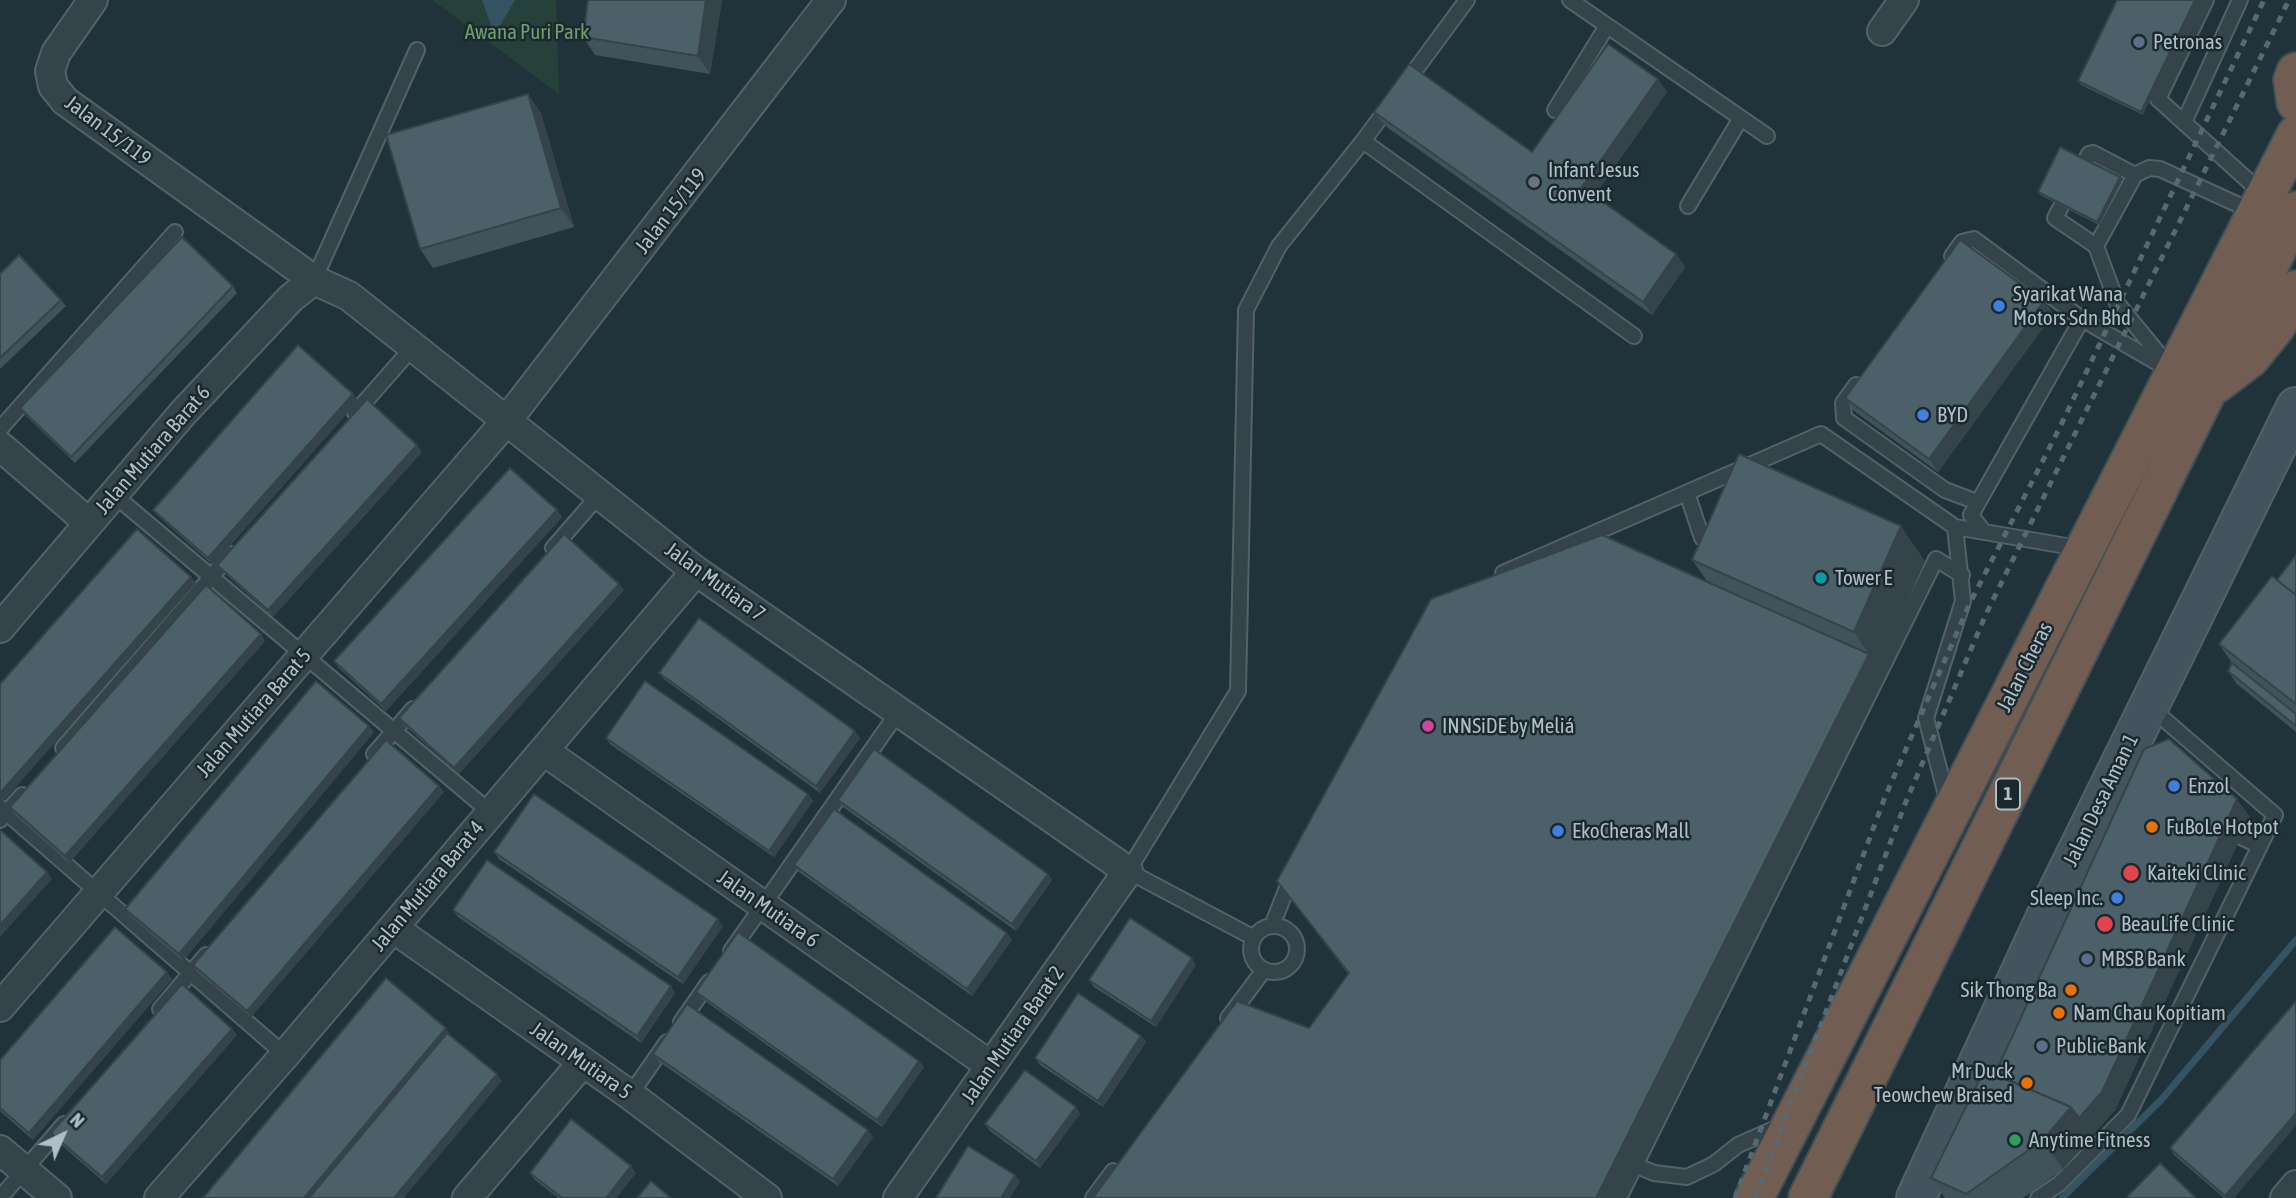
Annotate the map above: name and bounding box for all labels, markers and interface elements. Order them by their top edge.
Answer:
park label: Awana Puri Park [465,19,589,45]
place label: Petronas [2153,29,2222,55]
marker: Petronas [2131,34,2147,50]
street label: Jalan 15/119 [60,90,156,172]
place label: Infant Jesus Convent [1548,157,1639,207]
street label: Jalan 15/119 [630,163,712,259]
marker: Infant Jesus Convent [1526,174,1542,190]
place label: Syarikat Wana Motors Sdn Bhd [2013,281,2131,331]
marker: Syarikat Wana Motors Sdn Bhd [1991,298,2007,314]
street label: Jalan Mutiara Barat 6 [90,381,216,519]
place label: BYD [1937,402,1968,428]
marker: BYD [1915,407,1931,423]
street label: Jalan Mutiara 7 [660,537,770,627]
place label: Tower E [1835,565,1892,591]
marker: Tower E [1813,570,1829,586]
street label: Jalan Cheras [1992,618,2058,716]
street label: Jalan Mutiara Barat 5 [191,644,317,782]
place label: INNSiDE by Meliá [1442,713,1574,739]
marker: INNSiDE by Meliá [1420,718,1436,734]
street label: Jalan Desa Aman 1 [2058,730,2144,870]
place label: Enzol [2188,773,2230,799]
road number: 1 [1996,778,2020,810]
marker: Enzol [2166,778,2182,794]
place label: FuBoLe Hotpot [2166,814,2279,840]
street label: Jalan Mutiara Barat 4 [366,816,490,956]
place label: EkoCheras Mall [1572,818,1690,844]
marker: FuBoLe Hotpot [2144,819,2160,835]
marker: EkoCheras Mall [1550,823,1566,839]
place label: Kaiteki Clinic [2147,860,2246,886]
marker: Kaiteki Clinic [2121,863,2141,883]
street label: Jalan Mutiara 6 [712,865,824,953]
place label: Sleep Inc. [2030,885,2103,911]
marker: Sleep Inc. [2109,890,2125,906]
place label: BeauLife Clinic [2121,911,2234,937]
marker: BeauLife Clinic [2095,914,2115,934]
place label: MBSB Bank [2101,946,2186,972]
marker: MBSB Bank [2079,951,2095,967]
street label: Jalan Mutiara Barat 2 [956,961,1070,1109]
place label: Sik Thong Ba [1961,977,2057,1003]
marker: Sik Thong Ba [2063,982,2079,998]
place label: Nam Chau Kopitiam [2073,1000,2226,1026]
marker: Nam Chau Kopitiam [2051,1005,2067,1021]
street label: Jalan Mutiara 5 [525,1017,637,1105]
place label: Public Bank [2056,1033,2147,1059]
marker: Public Bank [2034,1038,2050,1054]
place label: Mr Duck Teowchew Braised [1874,1058,2013,1108]
marker: Mr Duck Teowchew Braised [2019,1075,2035,1091]
north arrow [28,1100,98,1170]
text: N [66,1108,89,1132]
place label: Anytime Fitness [2029,1127,2150,1153]
marker: Anytime Fitness [2007,1132,2023,1148]

